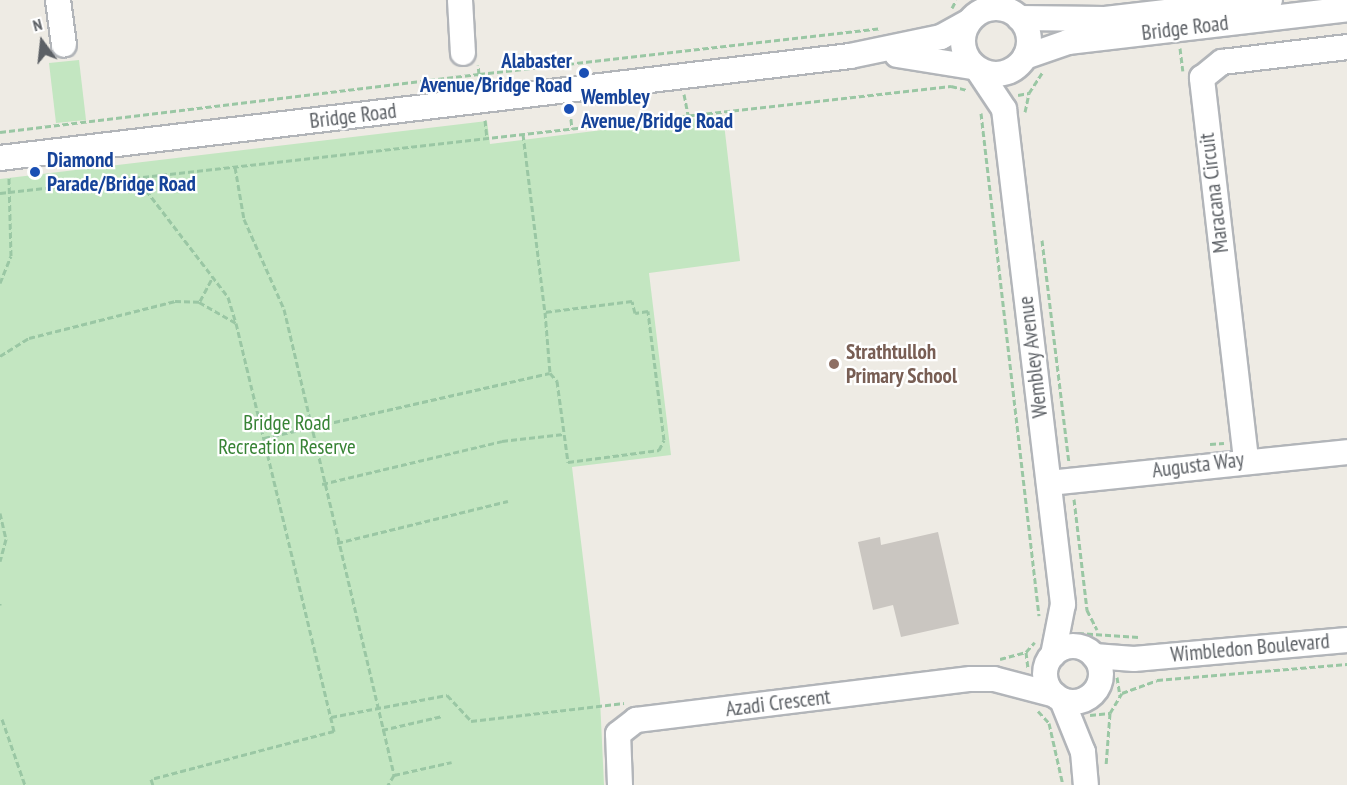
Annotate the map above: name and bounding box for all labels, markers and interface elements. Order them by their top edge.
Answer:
street label: Bridge Road [1140,10,1230,46]
north arrow [12,12,72,72]
text: N [31,14,44,35]
place label: Alabaster Avenue/Bridge Road [420,48,572,98]
marker: Alabaster Avenue/Bridge Road [577,66,591,80]
place label: Wembley Avenue/Bridge Road [581,84,733,134]
street label: Bridge Road [308,98,398,134]
marker: Wembley Avenue/Bridge Road [562,102,576,116]
street label: Maracana Circuit [1194,132,1234,254]
place label: Diamond Parade/Bridge Road [47,147,196,197]
marker: Diamond Parade/Bridge Road [28,165,42,179]
street label: Wembley Avenue [1013,294,1053,420]
place label: Strathtulloh Primary School [846,339,958,389]
marker: Strathtulloh Primary School [827,357,841,371]
park label: Bridge Road Recreation Reserve [218,410,356,460]
street label: Augusta Way [1150,447,1246,483]
street label: Wimbledon Boulevard [1169,628,1331,668]
street label: Azadi Crescent [724,684,832,722]

